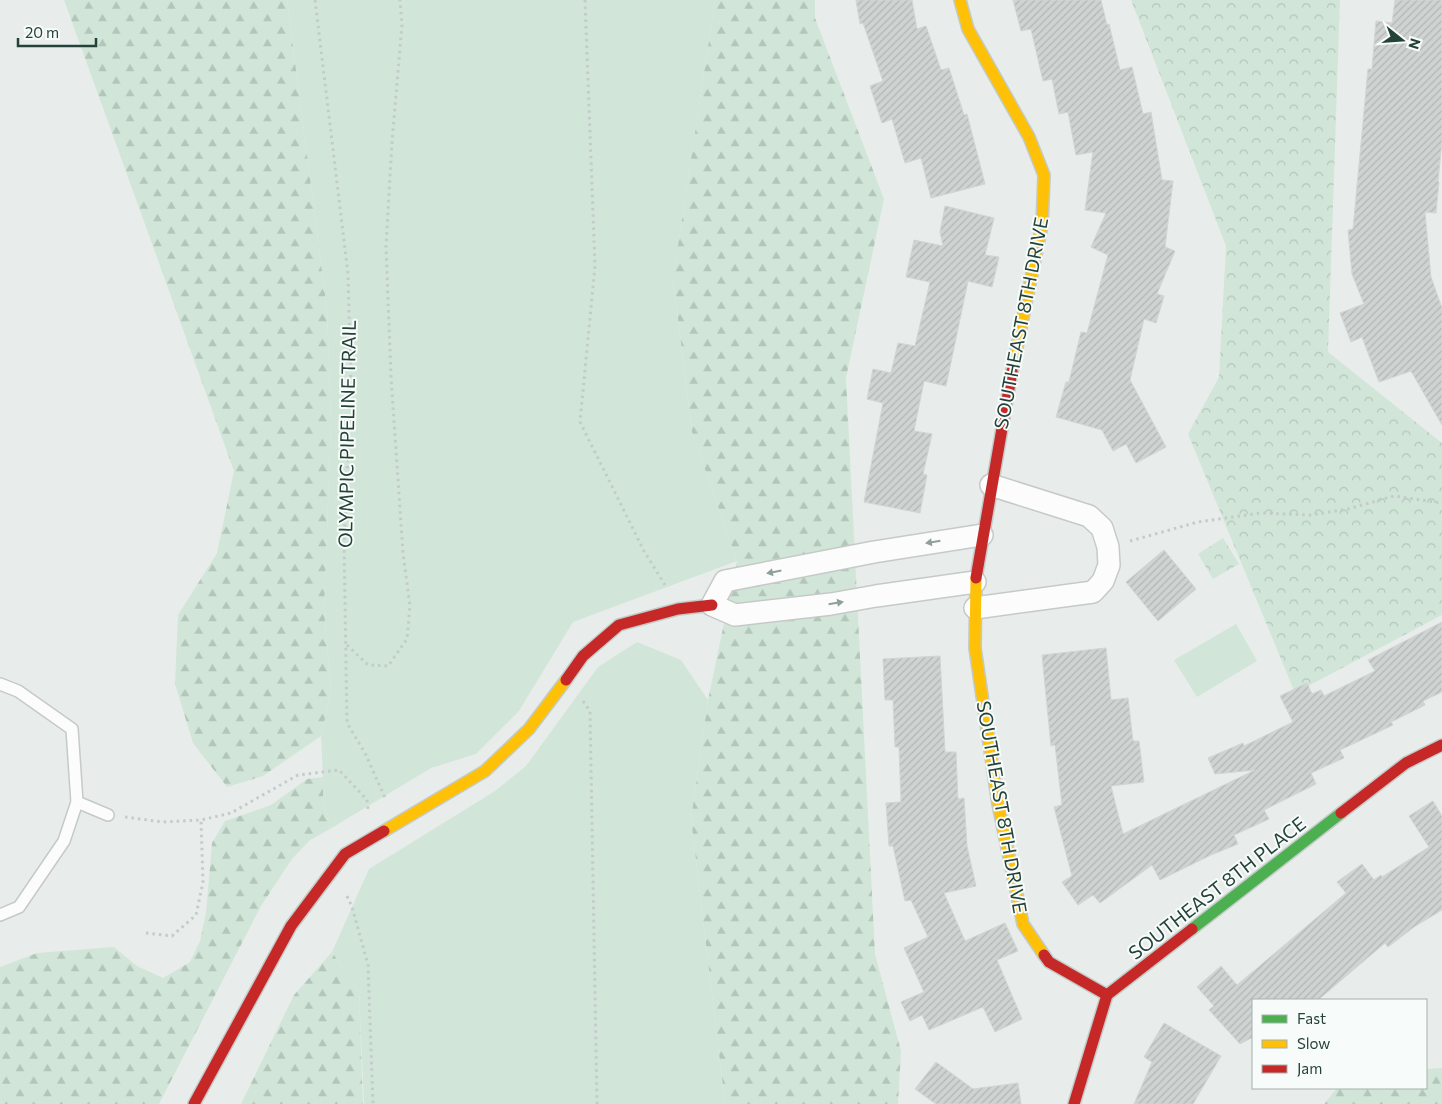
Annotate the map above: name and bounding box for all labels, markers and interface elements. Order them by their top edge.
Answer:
scale bar [18,15,95,47]
north arrow [1377,15,1427,65]
text: 20 m [25,23,59,41]
text: N [1405,36,1425,51]
street label: SOUTHEAST 8TH DRIVE [989,215,1052,431]
street label: OLYMPIC PIPELINE TRAIL [333,320,360,548]
one-way arrow [925,539,941,547]
one-way arrow [765,568,781,576]
one-way arrow [828,598,844,606]
street label: SOUTHEAST 8TH DRIVE [972,699,1033,915]
street label: SOUTHEAST 8TH PLACE [1123,811,1310,964]
legend [1252,999,1427,1089]
text: Fast [1297,1009,1326,1027]
text: Slow [1297,1034,1330,1052]
text: Jam [1297,1059,1322,1077]

